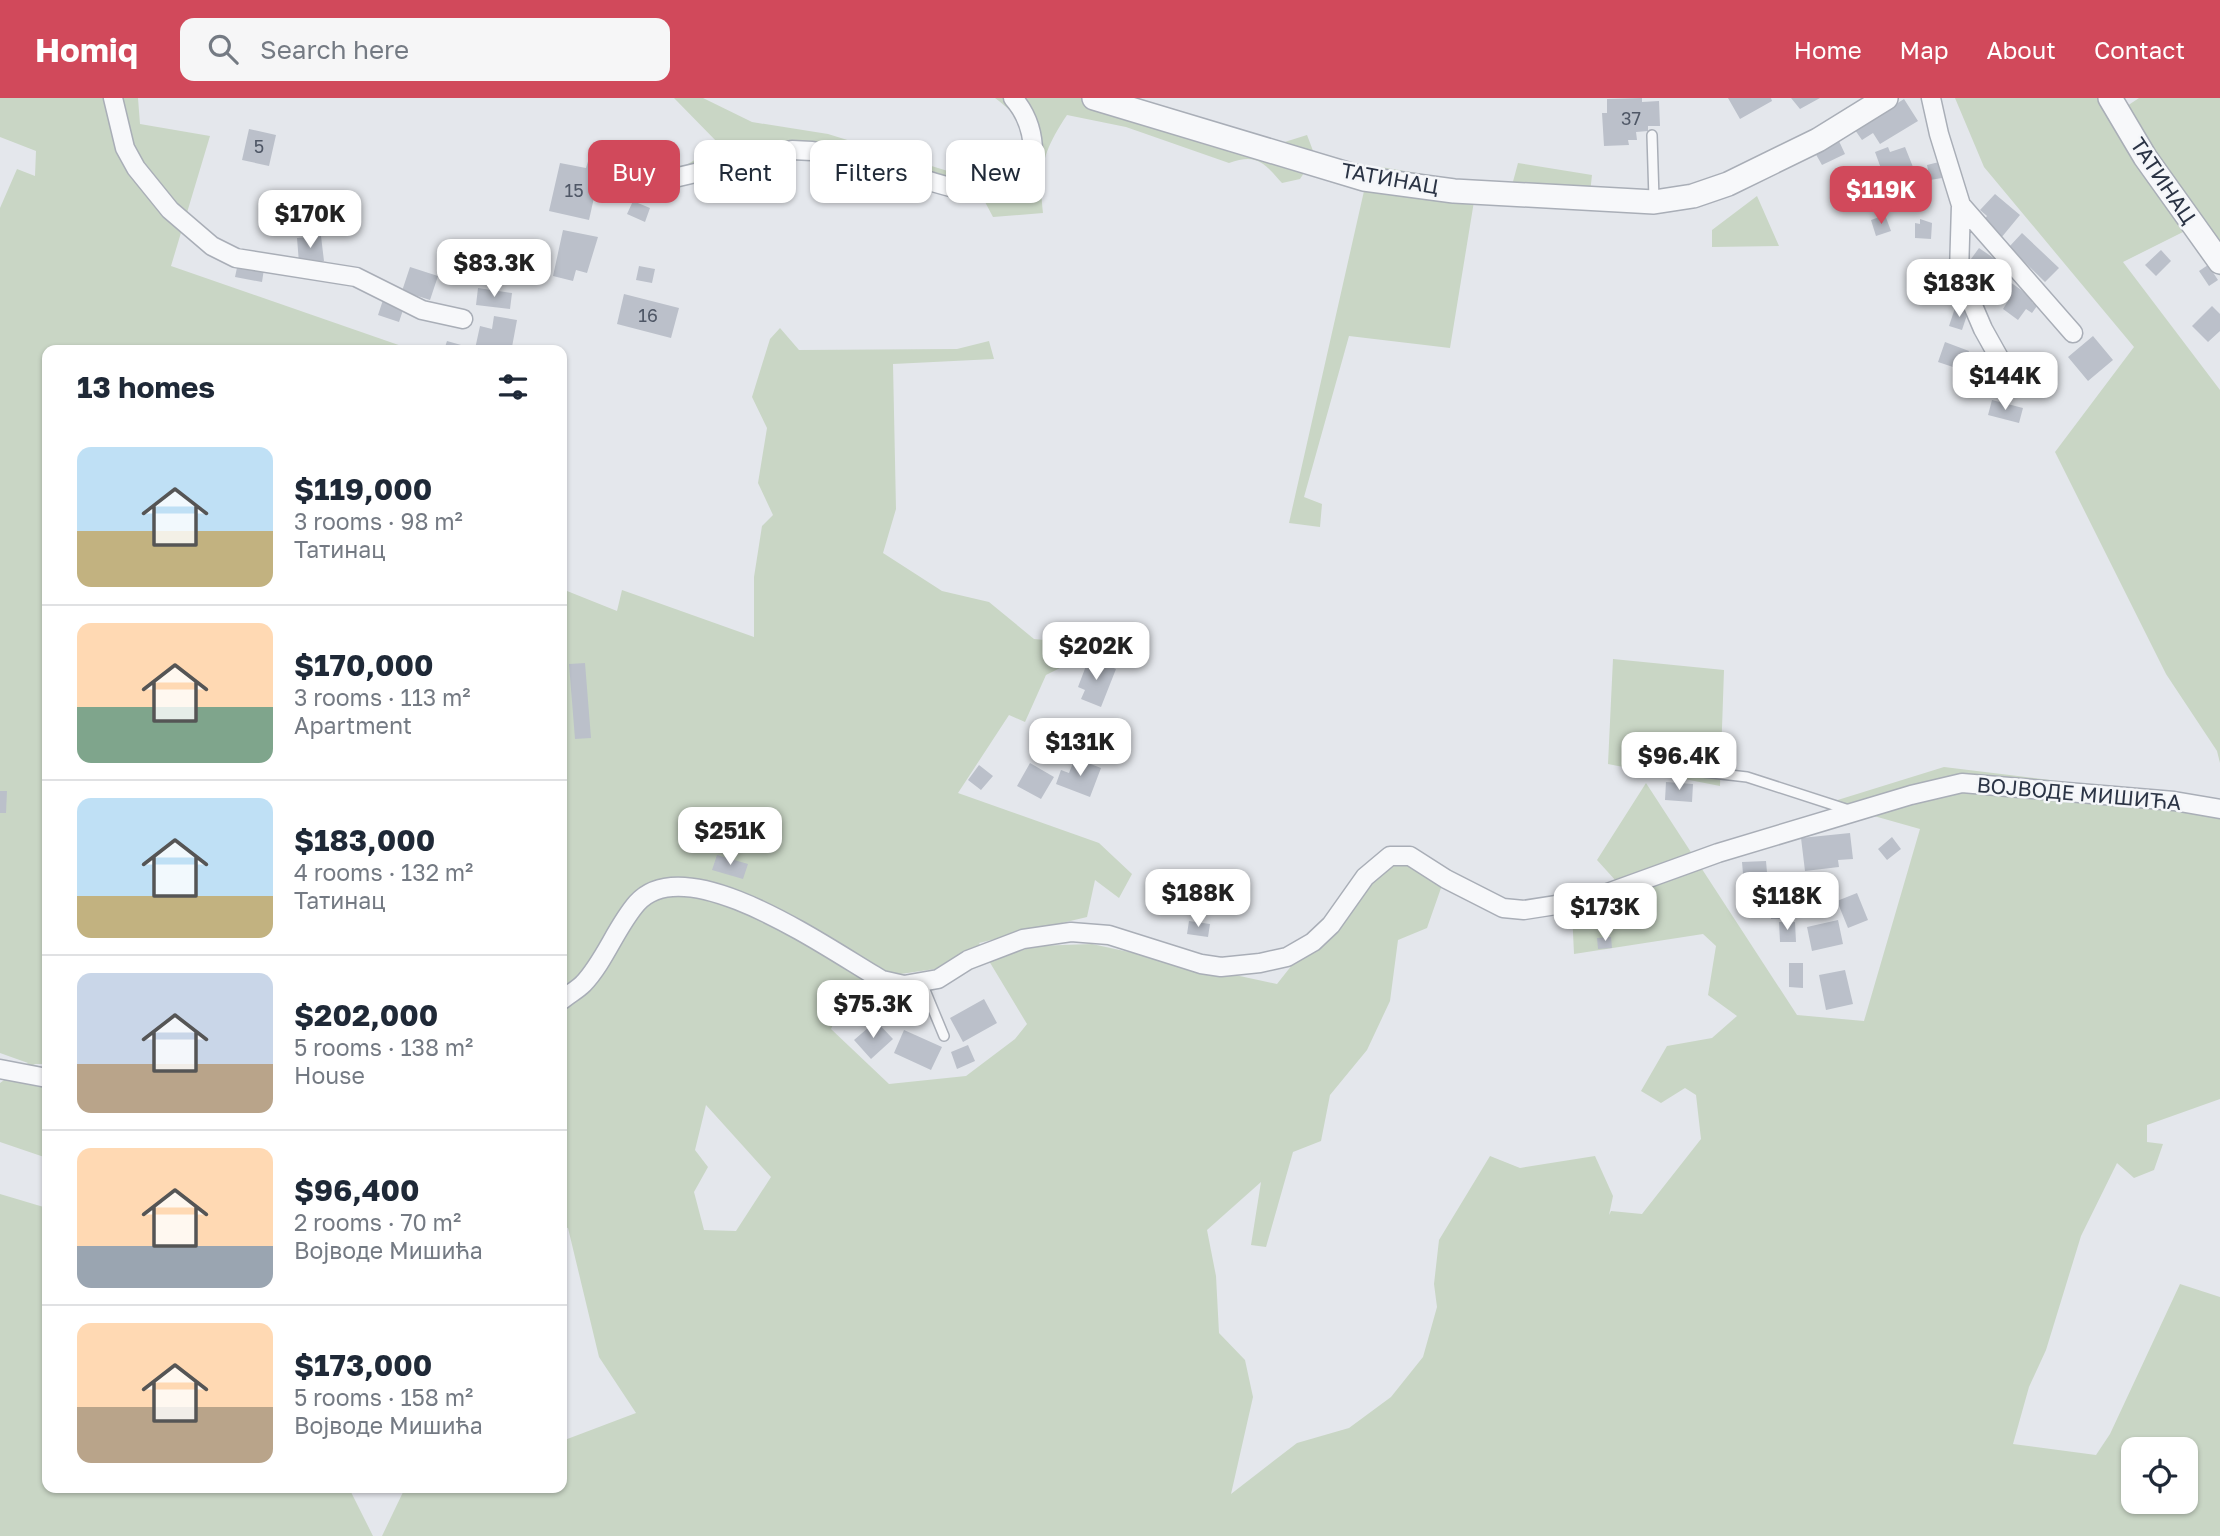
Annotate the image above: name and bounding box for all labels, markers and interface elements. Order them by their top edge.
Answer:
search box [180,18,670,81]
text: Homiq [35,30,138,69]
icon: search [204,30,242,68]
text: Search here [260,34,409,65]
text: Home [1794,35,1862,64]
text: Map [1900,35,1949,64]
text: About [1987,35,2056,64]
text: Contact [2094,35,2185,64]
house number: 37 [1621,107,1641,129]
street label: ТАТИНАЦ [2125,132,2202,229]
house number: 5 [254,135,264,157]
chip: Buy [588,140,680,203]
chip: Rent [694,140,796,203]
chip: Filters [810,140,932,203]
chip: New [946,140,1045,203]
street label: ТАТИНАЦ [1339,157,1441,199]
pin: $119K [1832,166,1930,226]
text: $119K [1846,175,1916,203]
house number: 15 [564,179,584,201]
pin: $170K [261,190,359,250]
text: $170K [274,199,346,227]
pin: $83.3K [437,240,551,299]
text: $83.3K [453,248,535,276]
pin: $183K [1910,260,2008,319]
text: $183K [1923,268,1995,296]
house number: 16 [638,304,658,326]
pin: $144K [1956,352,2054,412]
text: $144K [1969,361,2041,389]
icon: filters [494,368,532,406]
text: 13 homes [77,369,215,405]
text: $119,000 [294,471,432,507]
icon: home [133,475,217,559]
text: 3 rooms · 98 m² [294,507,463,535]
text: Татинац [294,535,386,563]
pin: $202K [1047,622,1145,682]
text: $202K [1058,631,1134,659]
text: $170,000 [294,647,434,683]
icon: home [133,651,217,735]
text: 3 rooms · 113 m² [294,683,471,711]
text: Apartment [294,711,412,739]
pin: $131K [1031,718,1129,778]
text: $131K [1045,727,1115,755]
pin: $96.4K [1622,732,1736,792]
text: $96.4K [1637,741,1721,769]
street label: ВОЈВОДЕ МИШИЋА [1976,771,2182,815]
pin: $251K [681,808,779,867]
text: $251K [694,816,766,844]
text: $183,000 [294,822,435,858]
icon: home [133,826,217,910]
text: 4 rooms · 132 m² [294,858,473,886]
pin: $188K [1149,870,1247,929]
pin: $118K [1738,872,1836,932]
text: $188K [1161,878,1235,906]
text: $118K [1752,881,1822,909]
pin: $173K [1556,884,1654,943]
text: Татинац [294,886,386,914]
text: $173K [1570,892,1640,920]
pin: $75.3K [816,981,930,1040]
text: $75.3K [833,989,913,1017]
text: $202,000 [294,997,438,1033]
icon: home [133,1001,217,1085]
text: 5 rooms · 138 m² [294,1033,473,1061]
text: House [294,1061,365,1089]
text: $96,400 [294,1172,420,1208]
icon: home [133,1176,217,1260]
text: 2 rooms · 70 m² [294,1208,461,1236]
text: Војводе Мишића [294,1236,483,1264]
text: $173,000 [294,1347,432,1383]
icon: home [133,1351,217,1435]
text: 5 rooms · 158 m² [294,1383,473,1411]
text: Војводе Мишића [294,1411,483,1439]
map controls [2121,1437,2198,1514]
button: locate [2121,1437,2198,1514]

